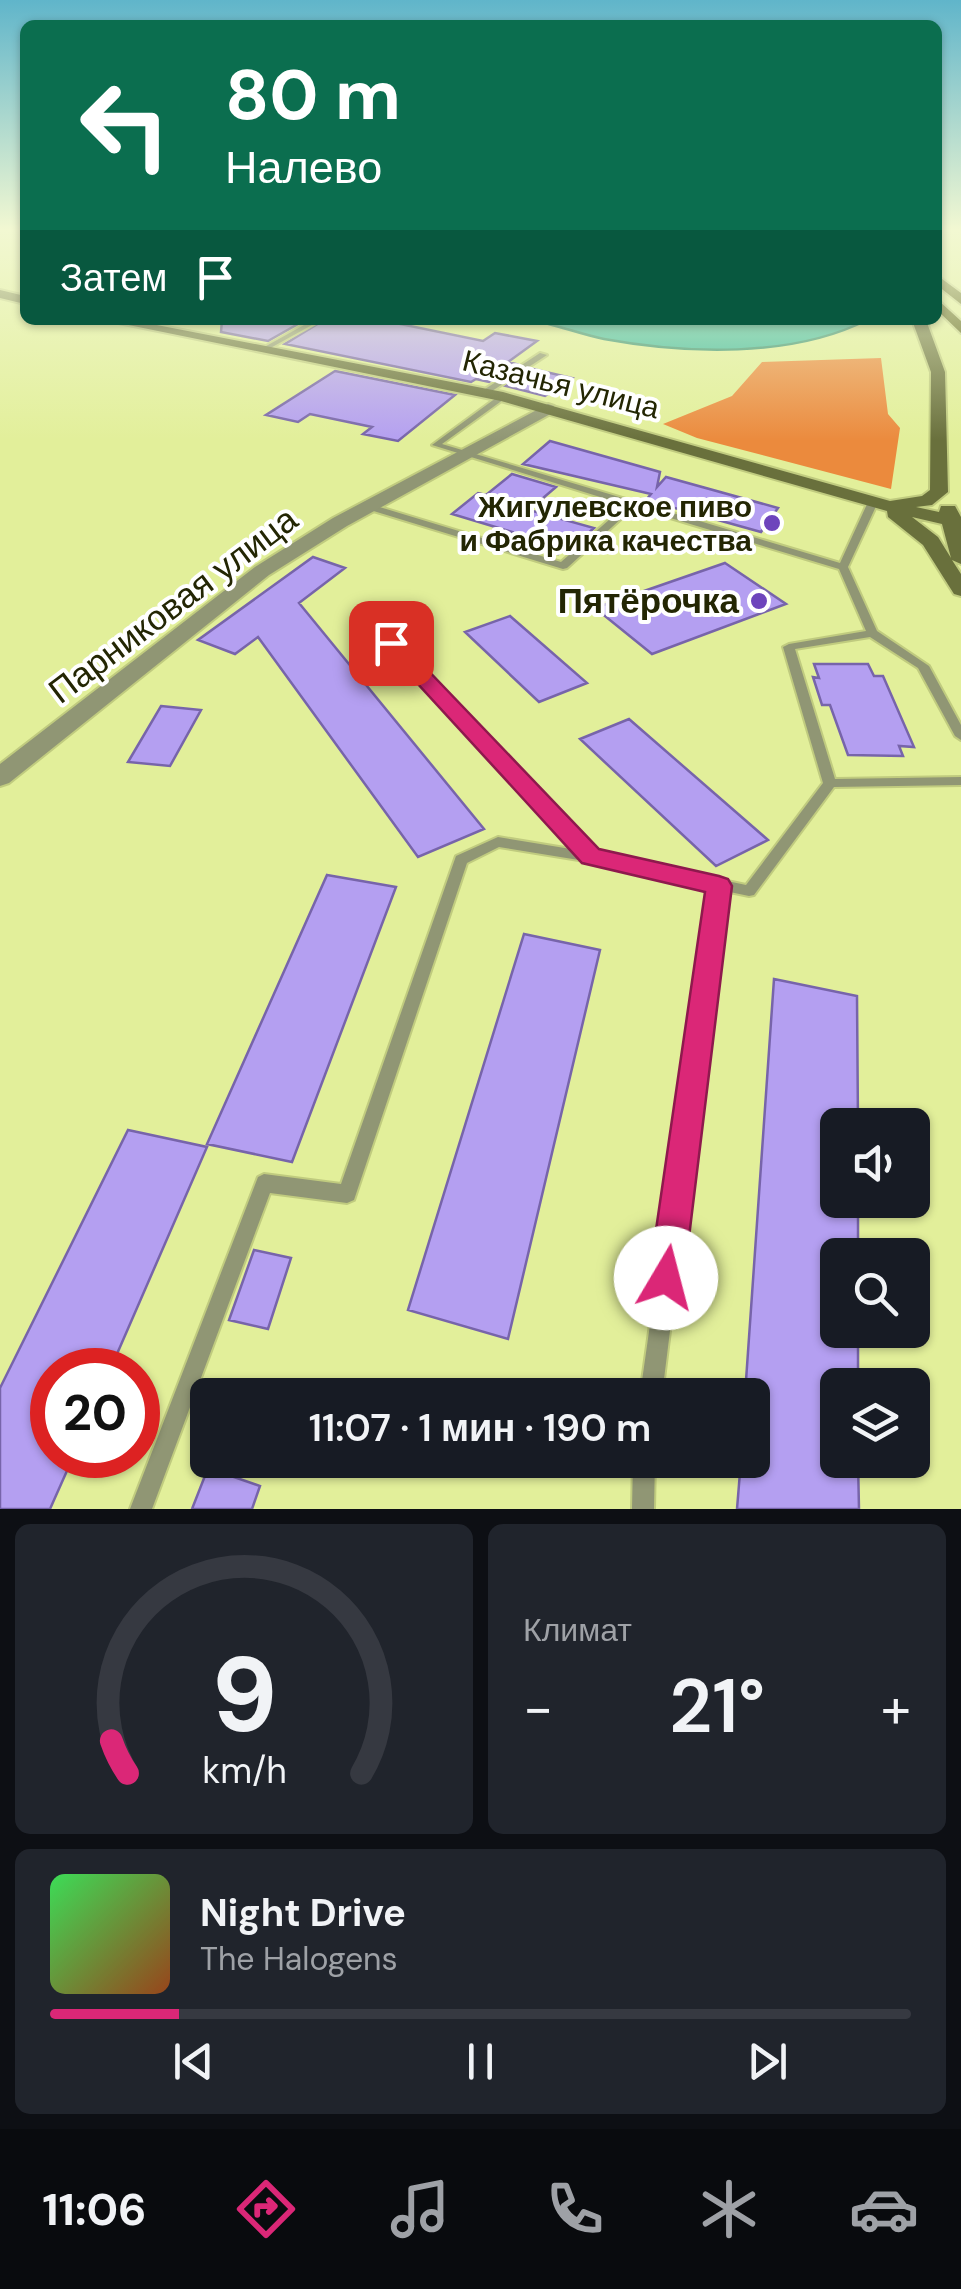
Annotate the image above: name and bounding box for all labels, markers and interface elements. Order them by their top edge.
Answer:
text: 80 m [225,50,401,141]
icon: left [60,60,190,190]
text: Налево [225,138,382,197]
icon: arrive [188,250,243,305]
text: Затем [60,253,168,303]
street label: Казачья улица [458,341,664,427]
place label: Жигулевское пиво и Фабрика качества [459,487,752,560]
street label: Парниковая улица [39,496,307,714]
marker: Жигулевское пиво и Фабрика качества [761,512,783,534]
place label: Пятёрочка [558,578,740,624]
marker: Пятёрочка [748,590,770,612]
pin [349,601,434,686]
icon: arrive [364,616,419,671]
map controls [820,1108,930,1478]
button: sound [820,1108,930,1218]
position arrow [614,1226,718,1330]
button: search [820,1238,930,1348]
speed limit sign: 20 [30,1348,160,1478]
button: layers [820,1368,930,1478]
text: 11:07 · 1 мин · 190 m [309,1403,651,1453]
text: Климат [523,1609,632,1651]
text: 9 [211,1628,277,1763]
text: 21° [669,1658,765,1755]
text: − [523,1672,553,1744]
text: + [881,1672,911,1744]
text: km/h [202,1748,286,1794]
text: Night Drive [200,1888,406,1938]
text: The Halogens [200,1938,398,1980]
icon: previous [166,2034,221,2089]
icon: pause [453,2034,508,2089]
icon: next [740,2034,795,2089]
icon: directions [231,2174,301,2244]
icon: music [385,2174,455,2244]
icon: phone [540,2174,610,2244]
icon: climate [694,2174,764,2244]
icon: car [849,2174,919,2244]
text: 11:06 [42,2180,147,2239]

